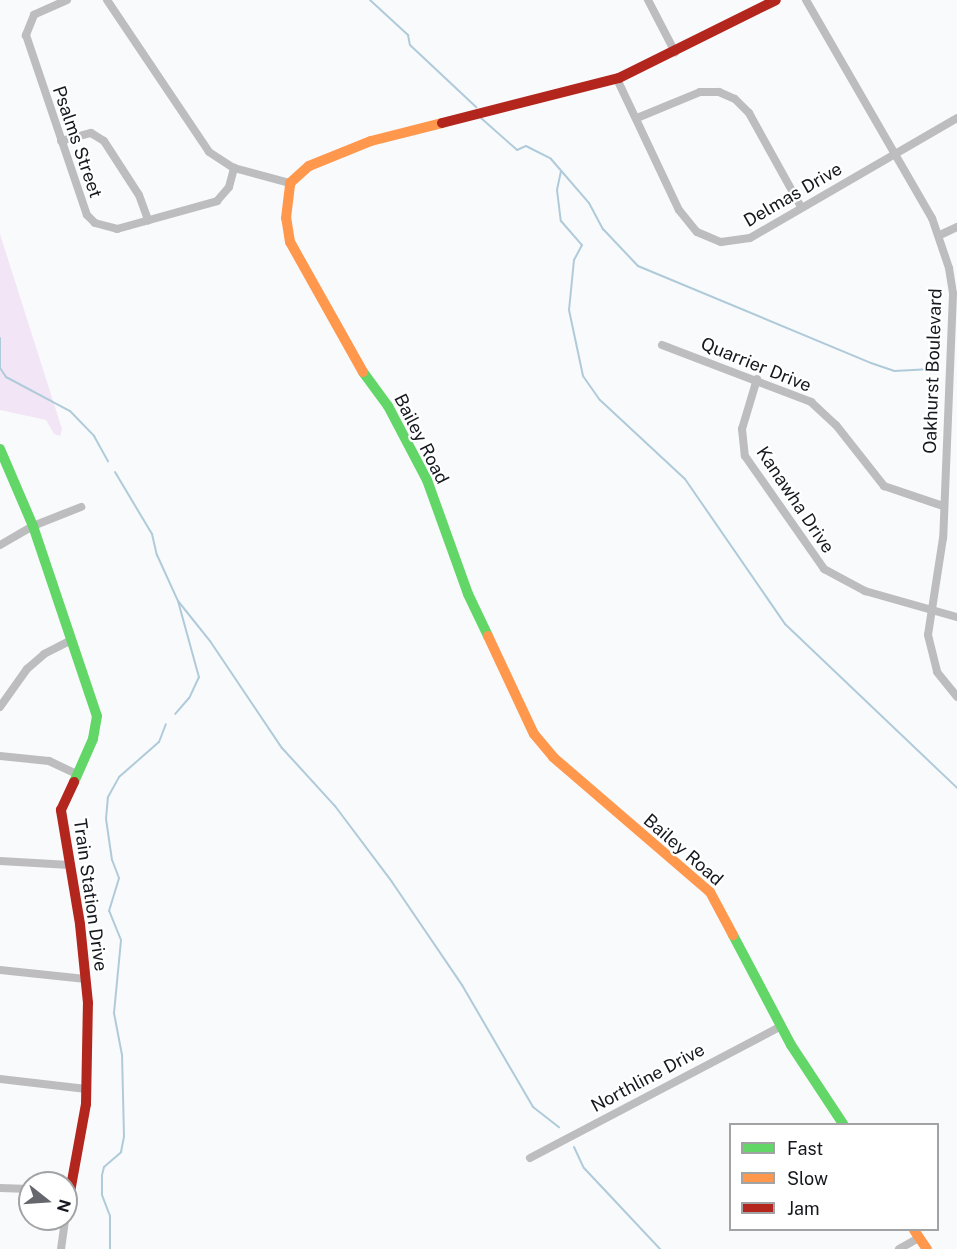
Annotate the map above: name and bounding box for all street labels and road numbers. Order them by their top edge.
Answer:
street label: Psalms Street [48,83,106,201]
street label: Delmas Drive [740,158,846,232]
street label: Oakhurst Boulevard [919,288,947,454]
street label: Quarrier Drive [698,333,814,397]
street label: Bailey Road [389,390,453,488]
street label: Kanawha Drive [751,443,839,557]
street label: Bailey Road [639,810,727,890]
street label: Train Station Drive [69,817,111,973]
street label: Northline Drive [587,1039,709,1117]

